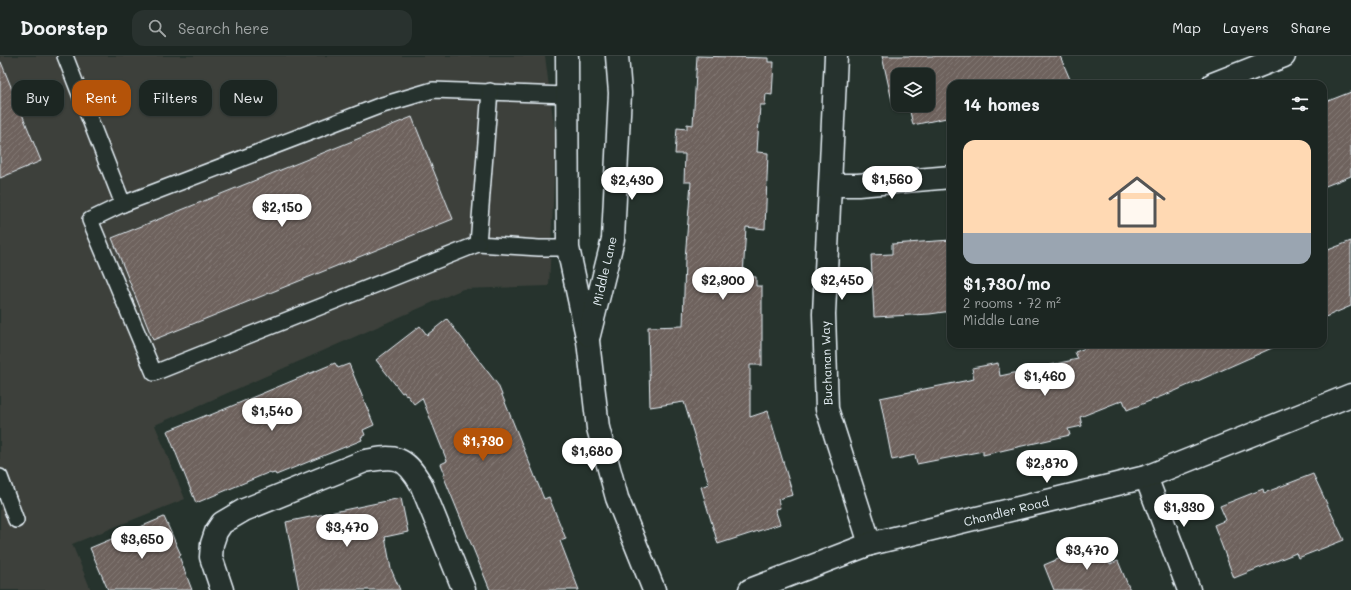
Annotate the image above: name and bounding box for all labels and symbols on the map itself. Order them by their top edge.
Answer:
pin: $1,560 [859,166,925,200]
pin: $2,430 [599,167,665,201]
pin: $2,150 [249,194,315,228]
street label: Middle Lane [588,235,620,307]
pin: $2,900 [690,267,756,301]
pin: $2,450 [809,267,875,301]
street label: Buchanan Way [817,321,835,405]
pin: $1,460 [1012,363,1078,397]
pin: $1,540 [239,398,305,432]
pin: $1,730 [450,428,516,462]
pin: $1,680 [559,438,625,472]
pin: $2,870 [1014,450,1080,484]
street label: Chandler Road [962,493,1051,529]
pin: $1,330 [1151,494,1217,528]
pin: $3,470 [314,514,380,548]
pin: $3,650 [109,526,175,560]
pin: $3,470 [1054,537,1120,571]

